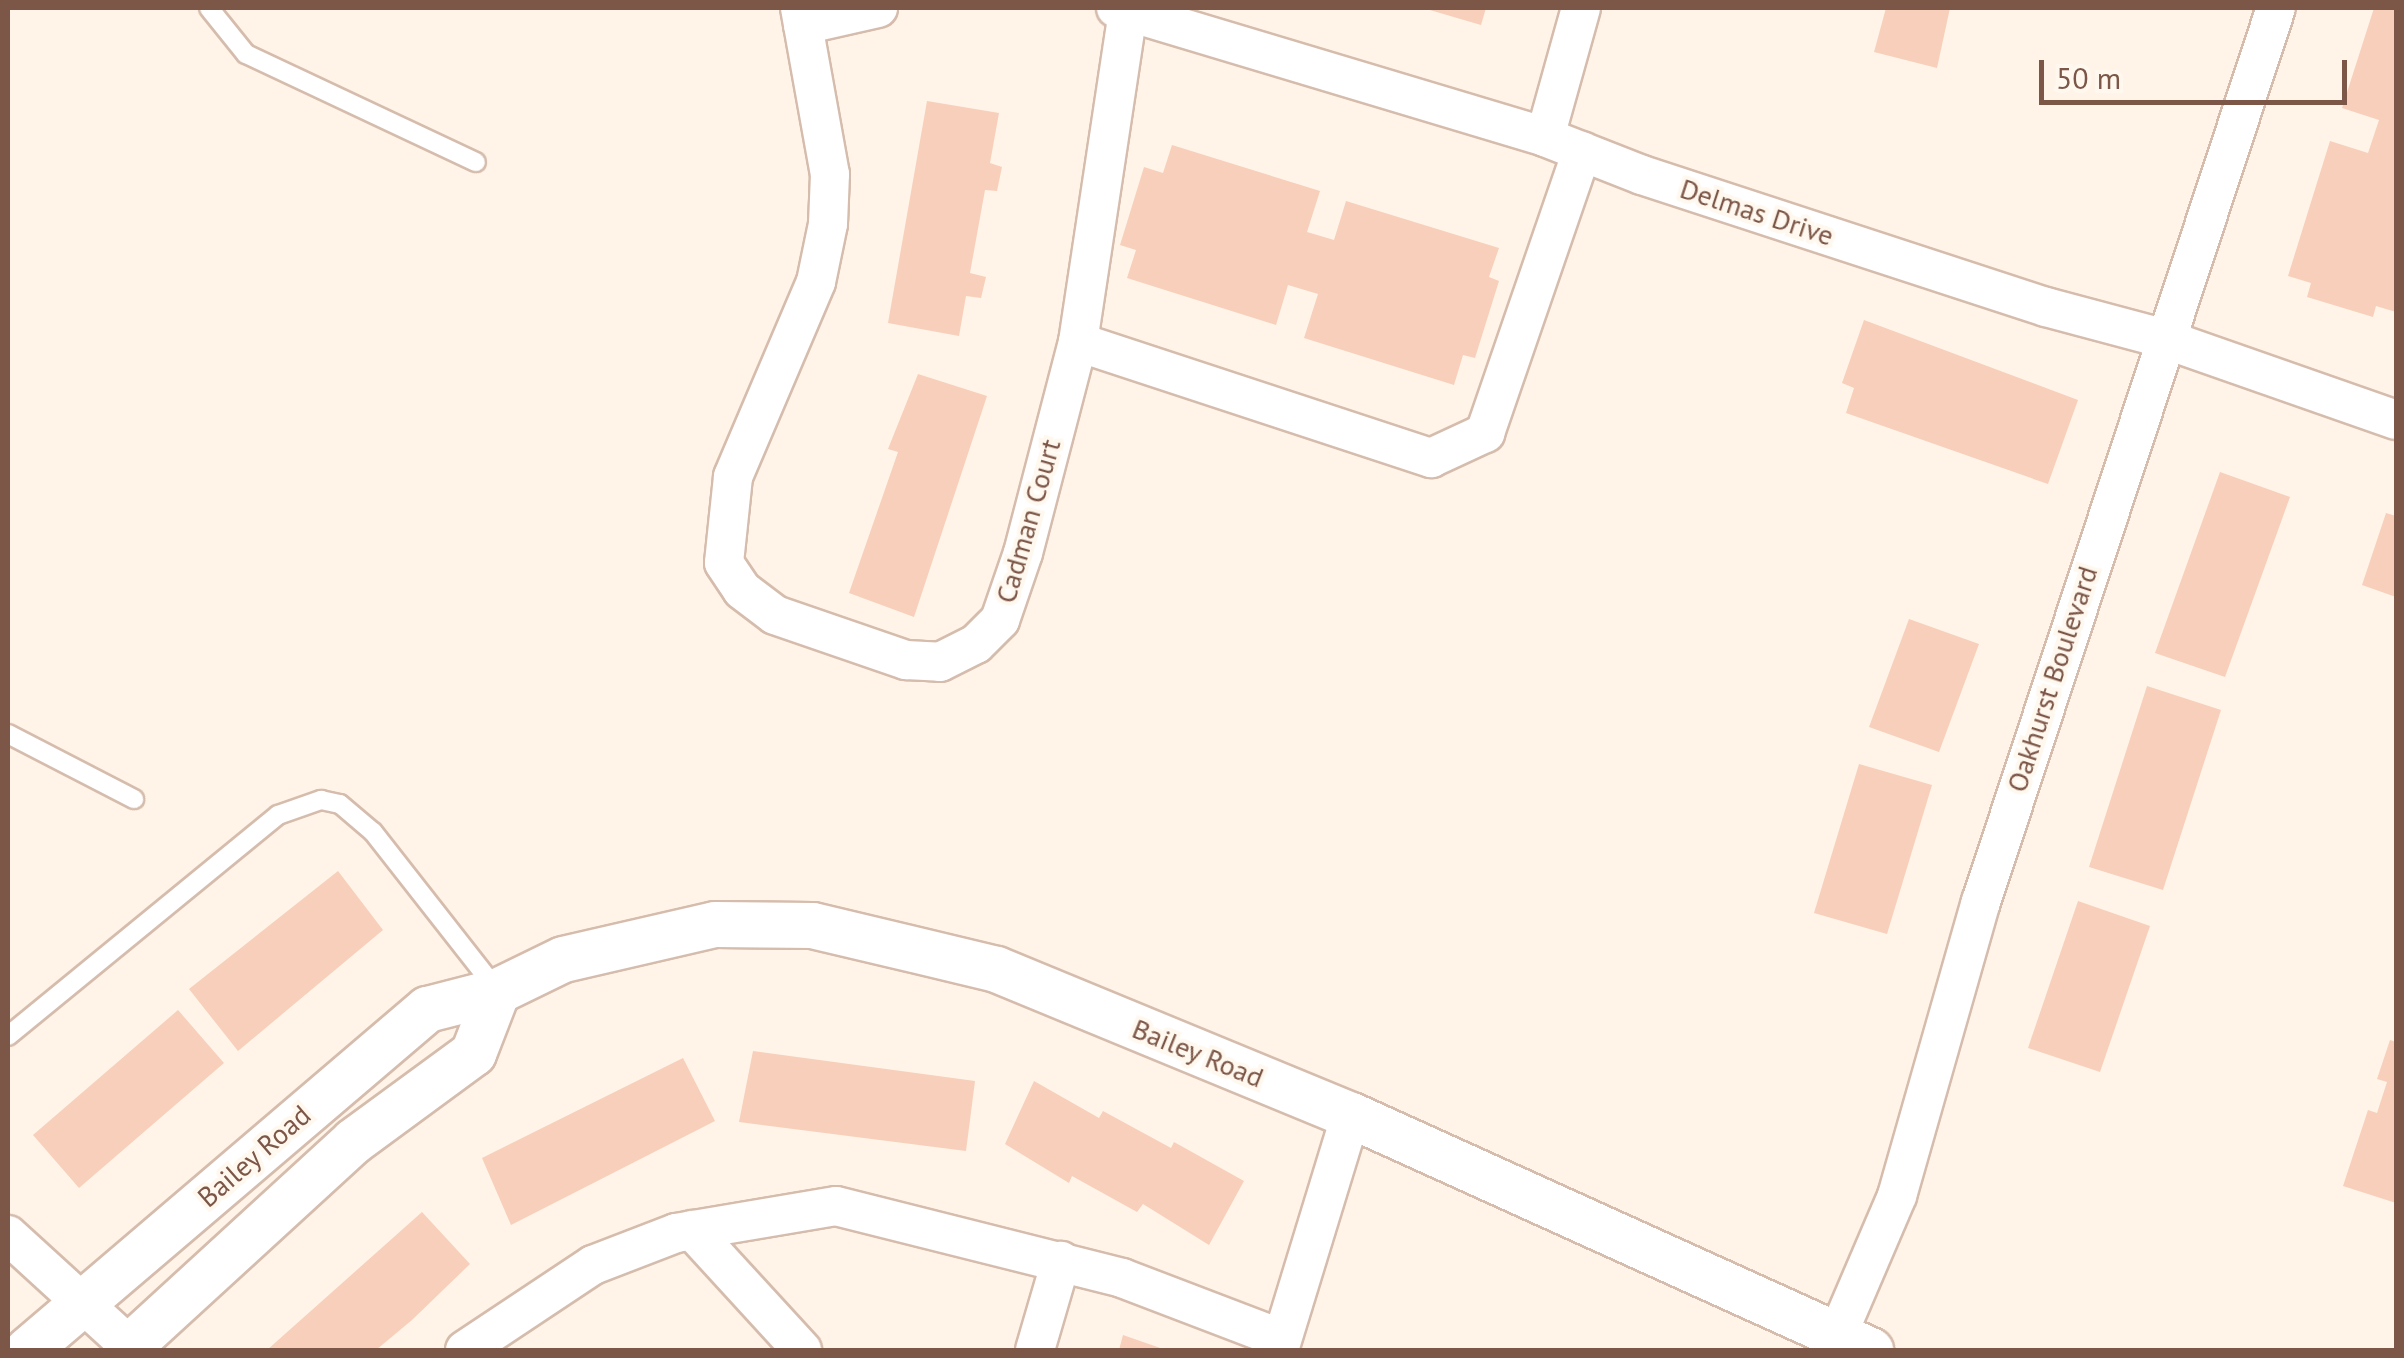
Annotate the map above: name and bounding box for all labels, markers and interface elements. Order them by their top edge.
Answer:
scale bar [2044,40,2352,102]
text: 50 m [2056,58,2121,97]
street label: Delmas Drive [1676,171,1838,253]
street label: Cadman Court [989,435,1067,607]
street label: Oakhurst Boulevard [2000,562,2104,796]
street label: Bailey Road [1127,1011,1269,1095]
street label: Bailey Road [190,1098,318,1214]

